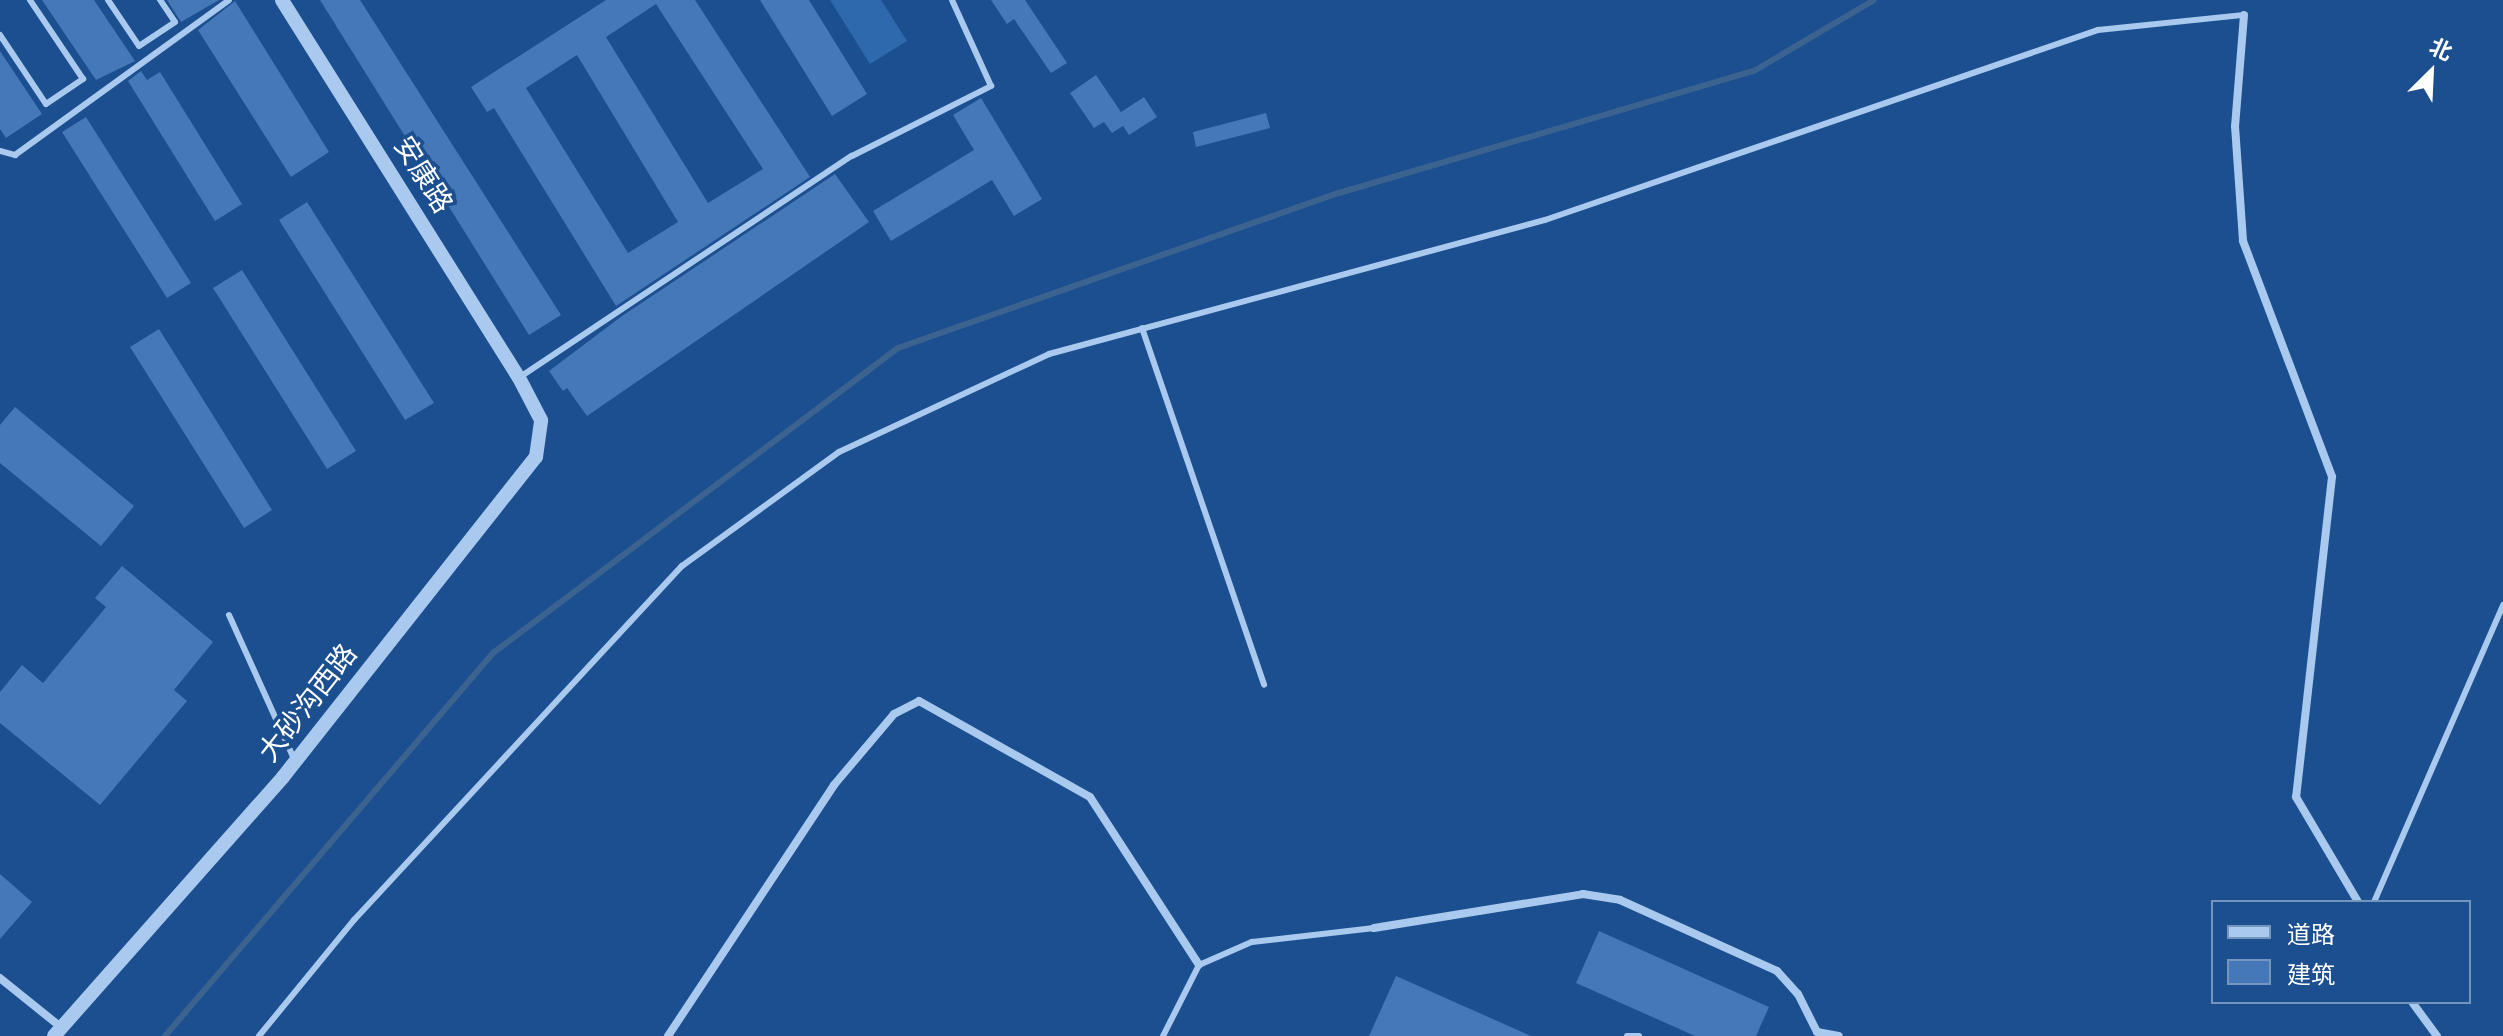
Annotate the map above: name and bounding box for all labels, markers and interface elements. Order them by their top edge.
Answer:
north arrow [2391,32,2471,112]
text: 北 [2425,34,2456,66]
street label: 安康路 [386,130,460,220]
street label: 大砂沟西路 [252,637,364,769]
legend [2211,900,2471,1004]
text: 道路 [2287,921,2335,950]
text: 建筑 [2287,961,2335,990]

